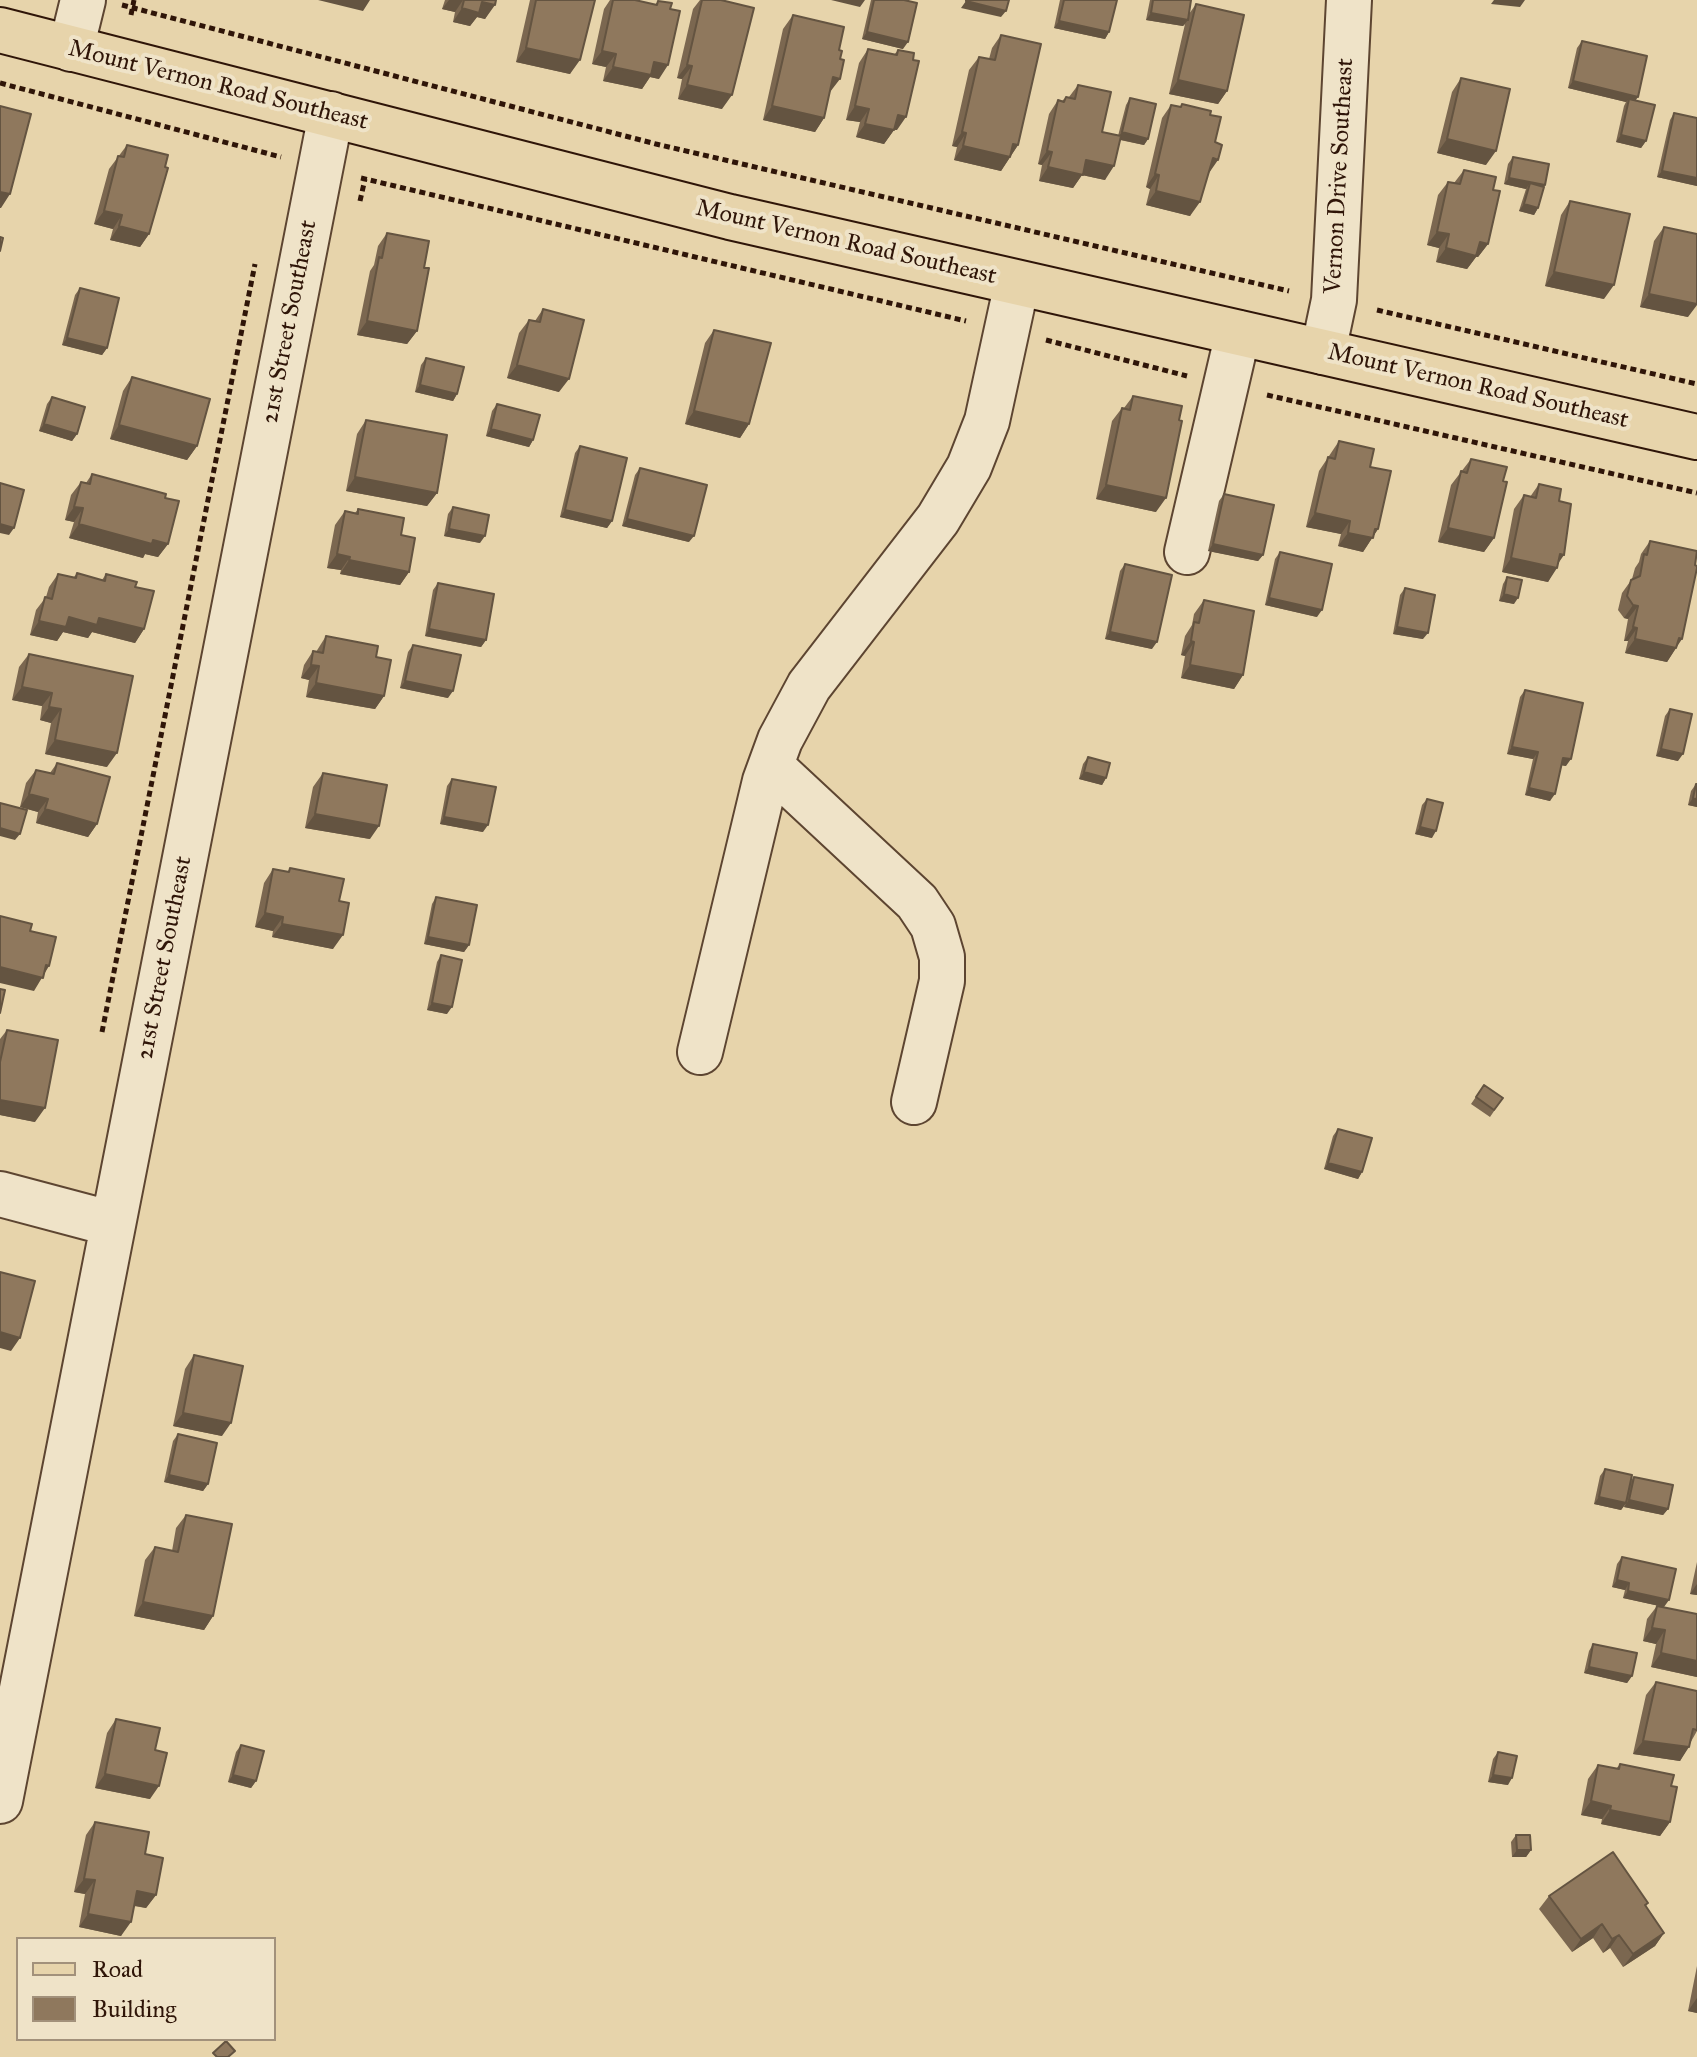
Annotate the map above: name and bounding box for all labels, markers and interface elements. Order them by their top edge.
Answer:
street label: Mount Vernon Road Southeast [65,35,371,137]
street label: Vernon Drive Southeast [1319,57,1361,295]
street label: Mount Vernon Road Southeast [693,194,999,292]
street label: 21st Street Southeast [256,218,324,426]
street label: Mount Vernon Road Southeast [1325,338,1631,436]
street label: 21st Street Southeast [131,854,199,1062]
legend [16,1937,276,2041]
text: Road [92,1954,143,1984]
text: Building [92,1994,177,2024]

